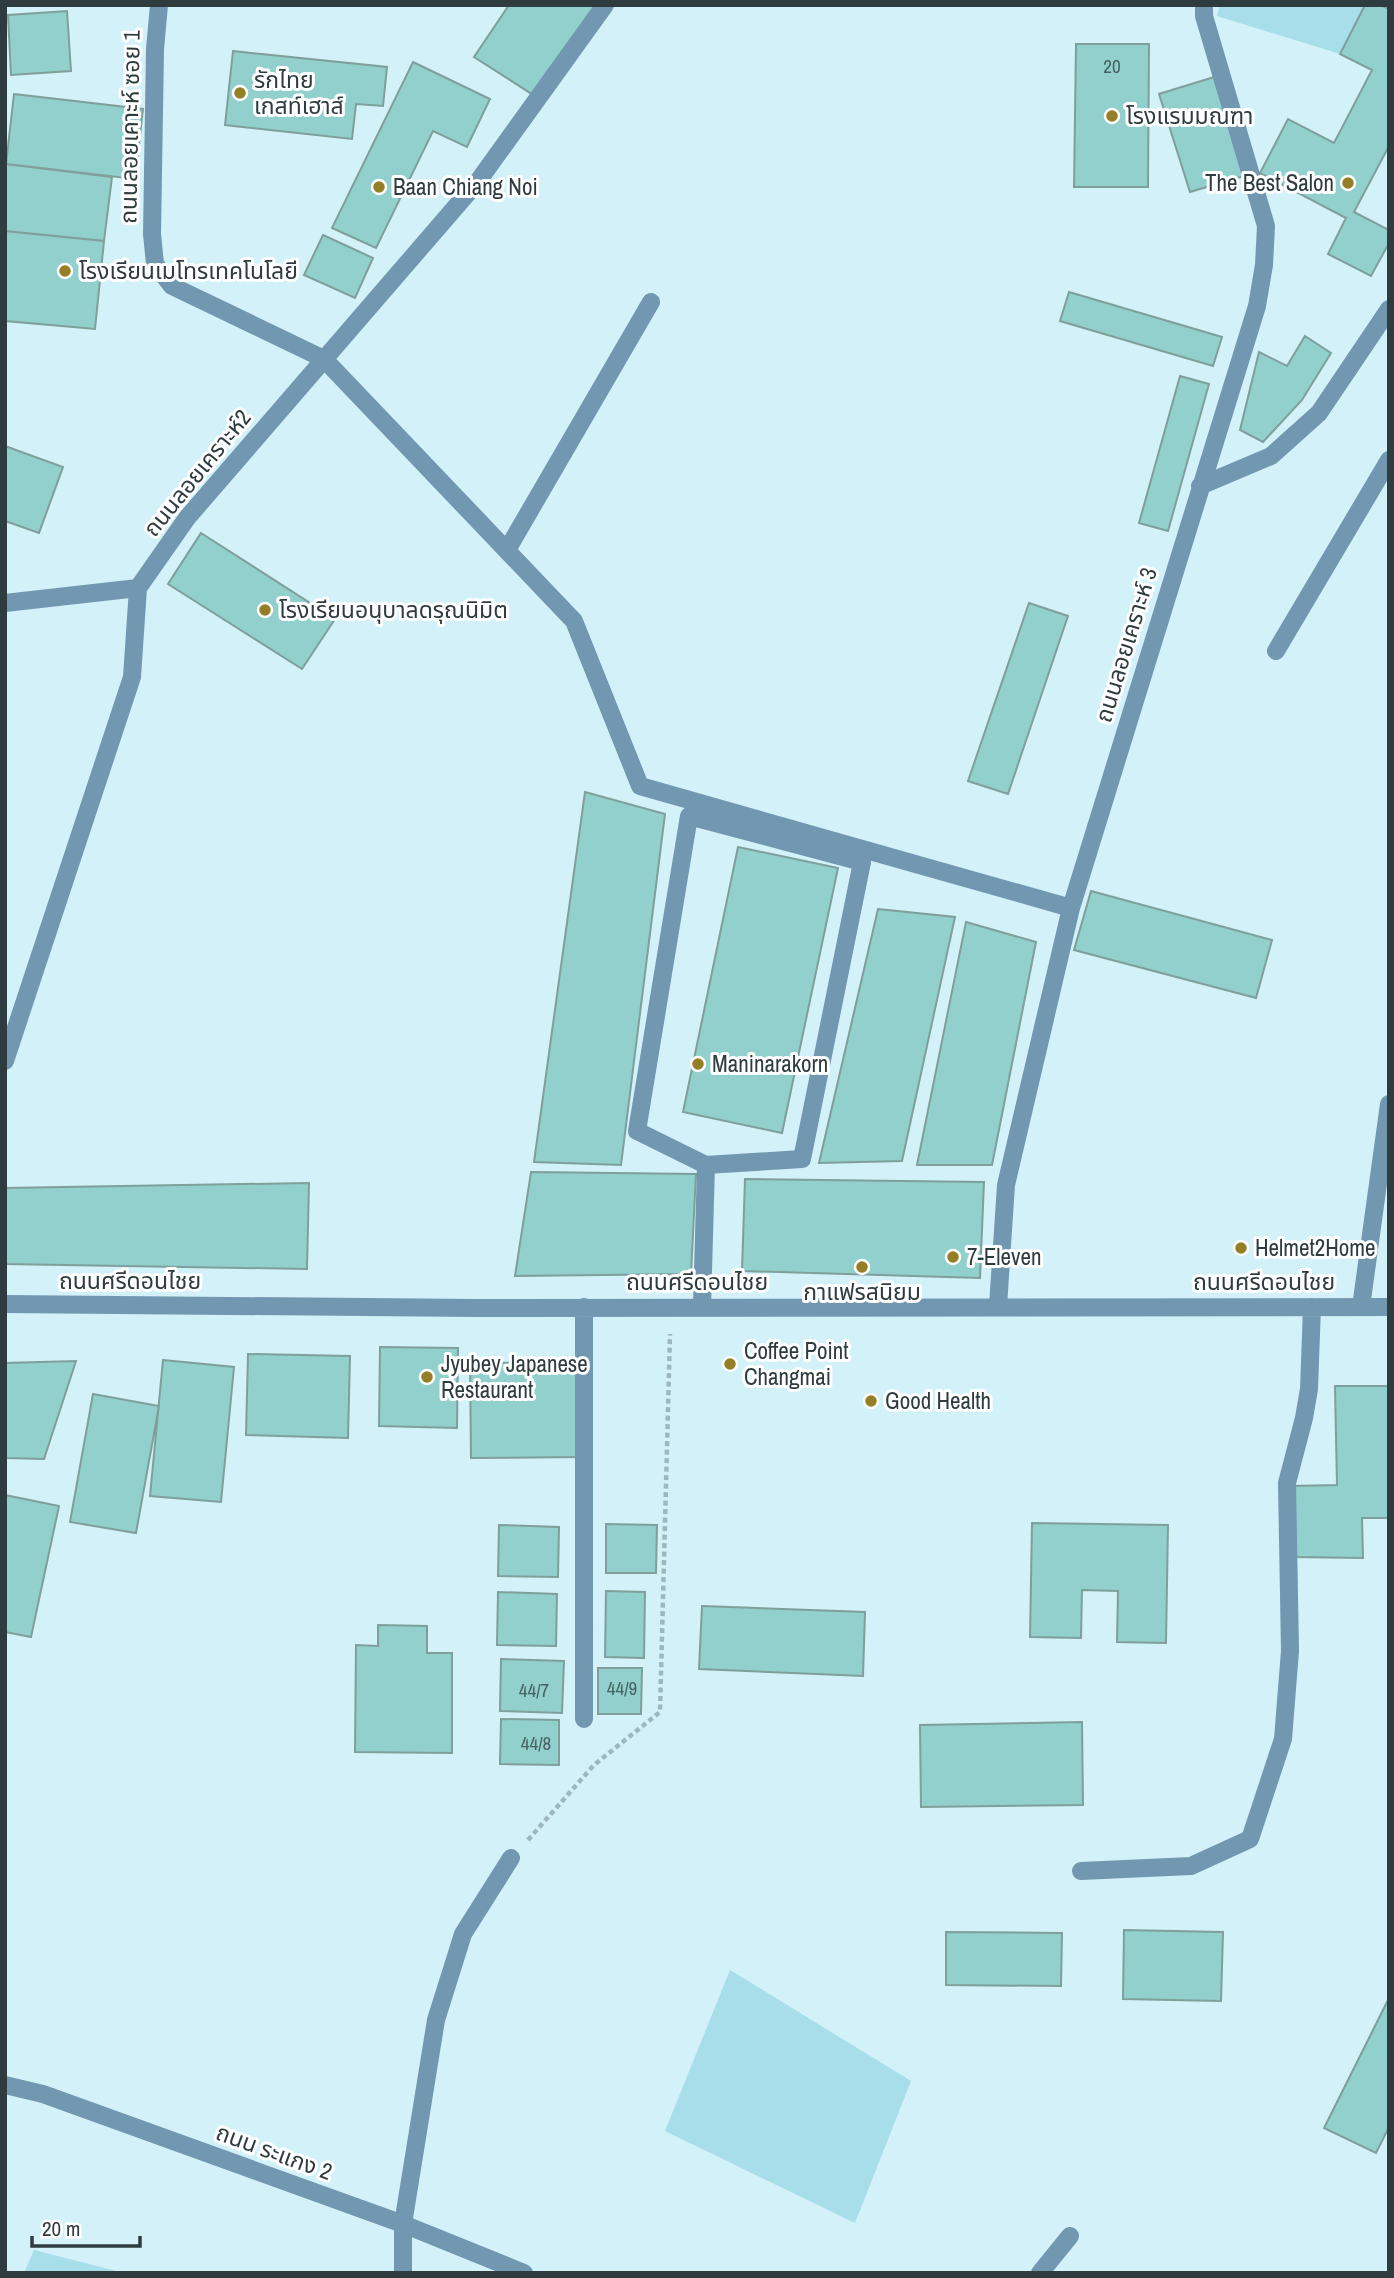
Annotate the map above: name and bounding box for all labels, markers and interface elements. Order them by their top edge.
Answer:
street label: ถนนลอยเคาะห์ ซอย 1 [112,29,147,224]
house number: 20 [1103,53,1121,79]
place label: รักไทย เกสท์เฮาส์ [254,64,344,121]
marker: รักไทย เกสท์เฮาส์ [232,85,248,101]
place label: โรงแรมมณฑา [1126,100,1253,131]
marker: โรงแรมมณฑา [1104,108,1120,124]
place label: The Best Salon [1205,167,1334,198]
place label: Baan Chiang Noi [393,171,538,202]
marker: The Best Salon [1340,175,1356,191]
marker: Baan Chiang Noi [371,179,387,195]
place label: โรงเรียนเมโทรเทคโนโลยี [79,255,298,286]
marker: โรงเรียนเมโทรเทคโนโลยี [57,263,73,279]
street label: ถนนลอยเคราะห์2 [136,403,257,543]
street label: ถนนลอยเคราะห์ 3 [1087,564,1164,726]
place label: โรงเรียนอนุบาลดรุณนิมิต [279,594,508,625]
marker: โรงเรียนอนุบาลดรุณนิมิต [257,602,273,618]
place label: Maninarakorn [712,1048,828,1079]
marker: Maninarakorn [690,1056,706,1072]
place label: Helmet2Home [1255,1232,1376,1263]
marker: Helmet2Home [1233,1240,1249,1256]
place label: 7-Eleven [967,1241,1041,1272]
marker: 7-Eleven [945,1249,961,1265]
marker: กาแฟรสนิยม [854,1259,870,1275]
street label: ถนนศรีดอนไชย [59,1265,201,1296]
street label: ถนนศรีดอนไชย [626,1266,768,1297]
street label: ถนนศรีดอนไชย [1193,1266,1335,1297]
place label: กาแฟรสนิยม [803,1276,921,1307]
place label: Coffee Point Changmai [744,1335,849,1392]
place label: Jyubey Japanese Restaurant [441,1348,588,1405]
marker: Coffee Point Changmai [722,1356,738,1372]
marker: Jyubey Japanese Restaurant [419,1369,435,1385]
place label: Good Health [885,1385,991,1416]
marker: Good Health [863,1393,879,1409]
house number: 44/9 [607,1675,637,1701]
house number: 44/7 [519,1677,549,1703]
house number: 44/8 [521,1730,551,1756]
street label: ถนน ระแกง 2 [212,2116,336,2187]
scale bar [32,2204,140,2248]
text: 20 m [42,2214,80,2243]

